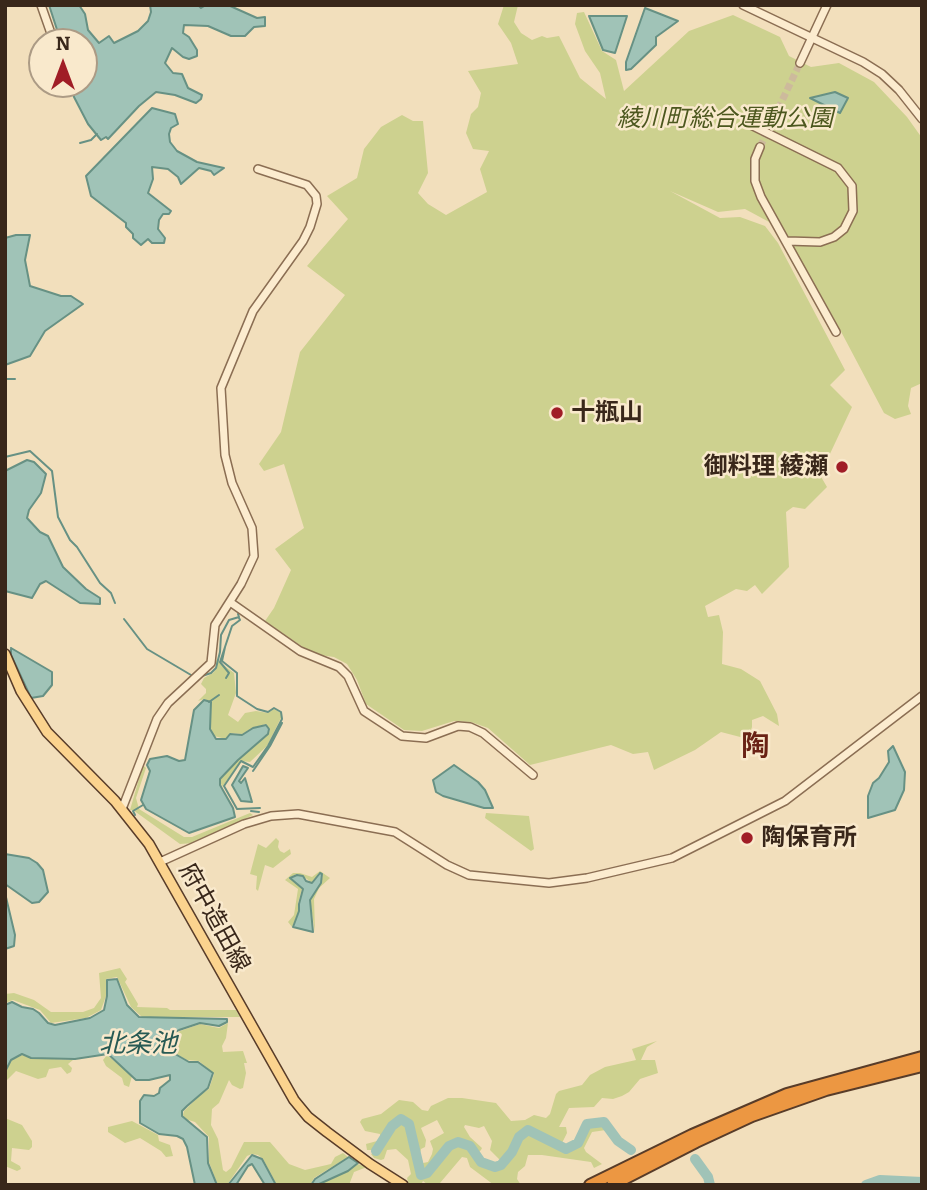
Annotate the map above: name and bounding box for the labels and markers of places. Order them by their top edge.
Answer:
place label: 十瓶山 [571,399,643,427]
marker: 十瓶山 [549,405,565,421]
place label: 御料理 綾瀬 [704,453,828,481]
marker: 御料理 綾瀬 [834,459,850,475]
place label: 陶保育所 [761,824,857,852]
marker: 陶保育所 [739,830,755,846]

